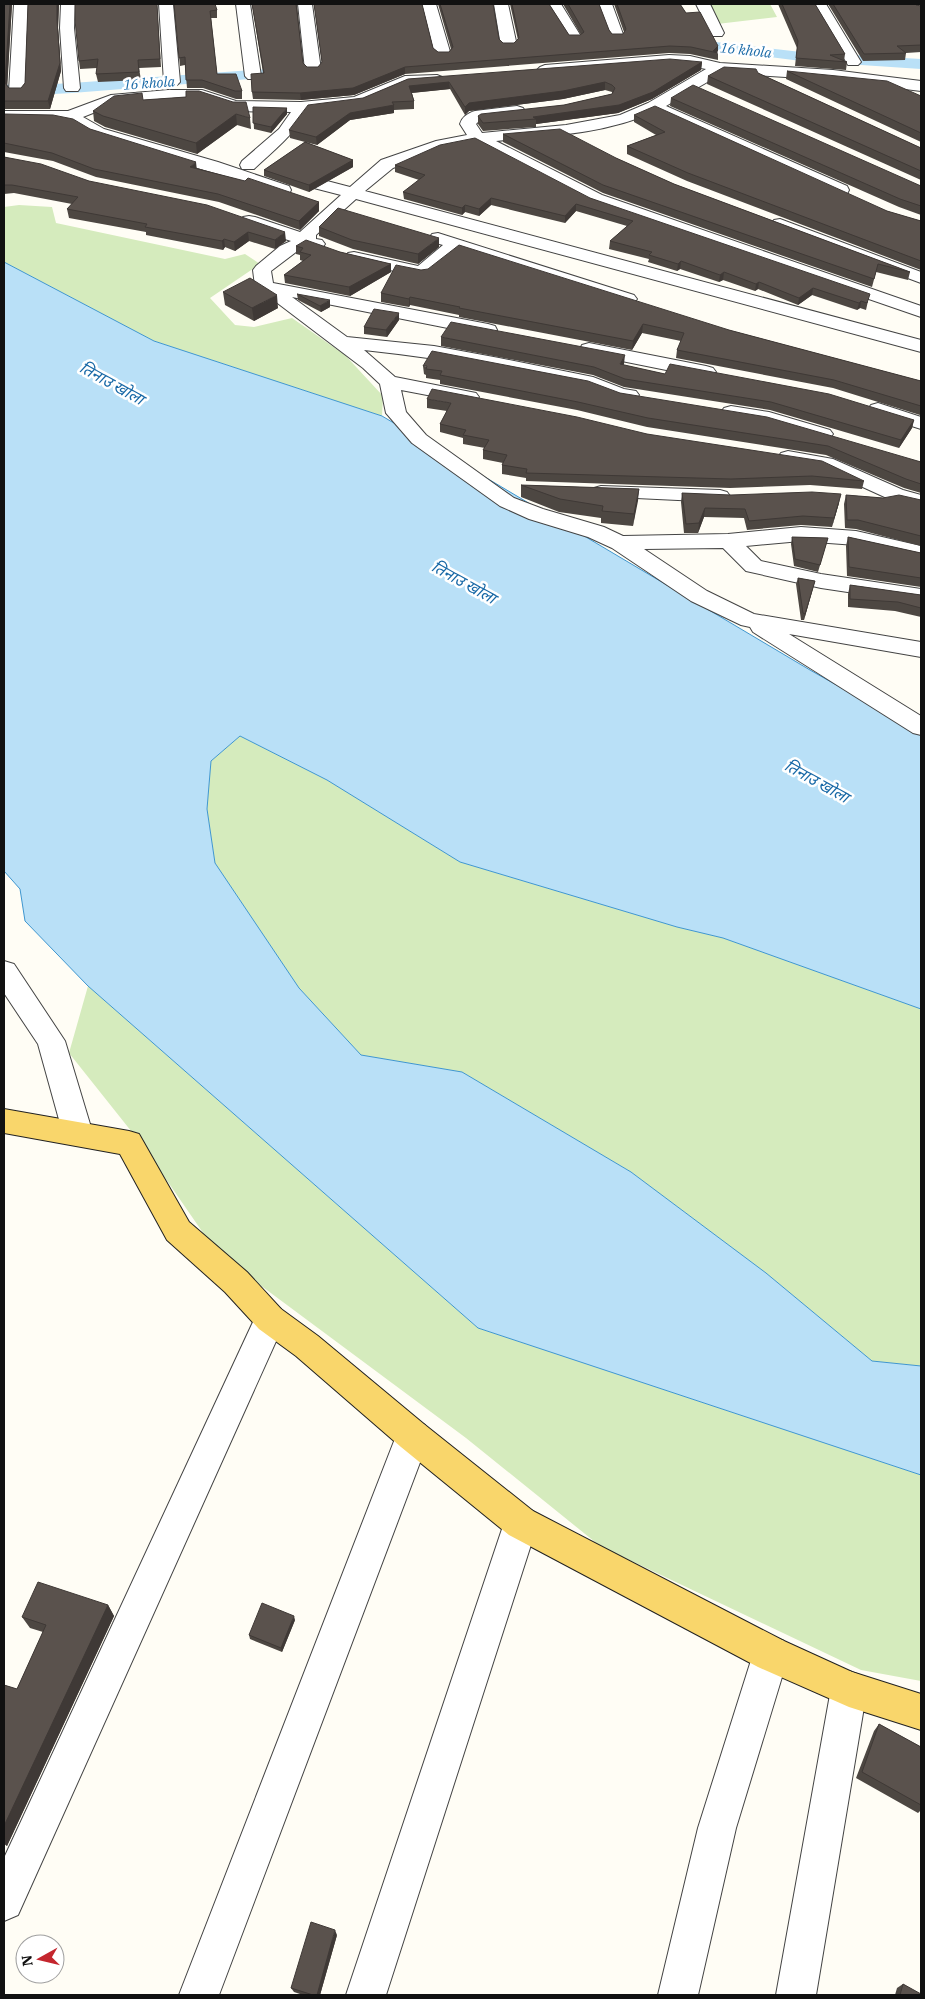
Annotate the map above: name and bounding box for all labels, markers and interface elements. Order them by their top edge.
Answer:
water label: 16 khola [719,38,773,62]
water label: 16 khola [122,72,176,94]
water label: तिनाउ खोला [76,357,150,410]
water label: तिनाउ खोला [428,556,502,609]
water label: तिनाउ खोला [781,755,855,808]
north arrow [15,1934,65,1984]
text: N [17,1954,37,1968]

